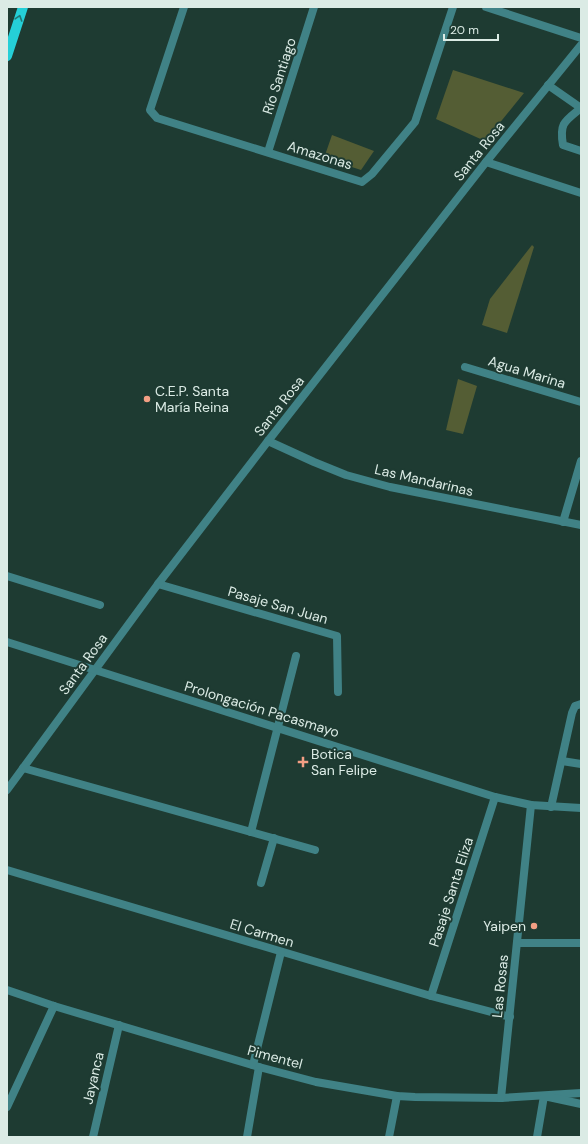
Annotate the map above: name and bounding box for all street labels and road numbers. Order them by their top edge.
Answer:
street label: Río Santiago [258,35,300,117]
street label: Santa Rosa [450,118,508,184]
street label: Amazonas [285,137,355,173]
street label: Agua Marina [486,352,568,392]
street label: Santa Rosa [250,372,308,440]
street label: Las Mandarinas [373,460,475,500]
street label: Pasaje San Juan [226,582,330,628]
street label: Santa Rosa [55,630,111,698]
street label: Prolongación Pacasmayo [182,677,342,741]
street label: Pasaje Santa Eliza [425,835,477,949]
street label: El Carmen [228,915,296,951]
street label: Las Rosas [488,953,512,1019]
street label: Pimentel [245,1041,305,1073]
street label: Jayanca [78,1050,108,1106]

